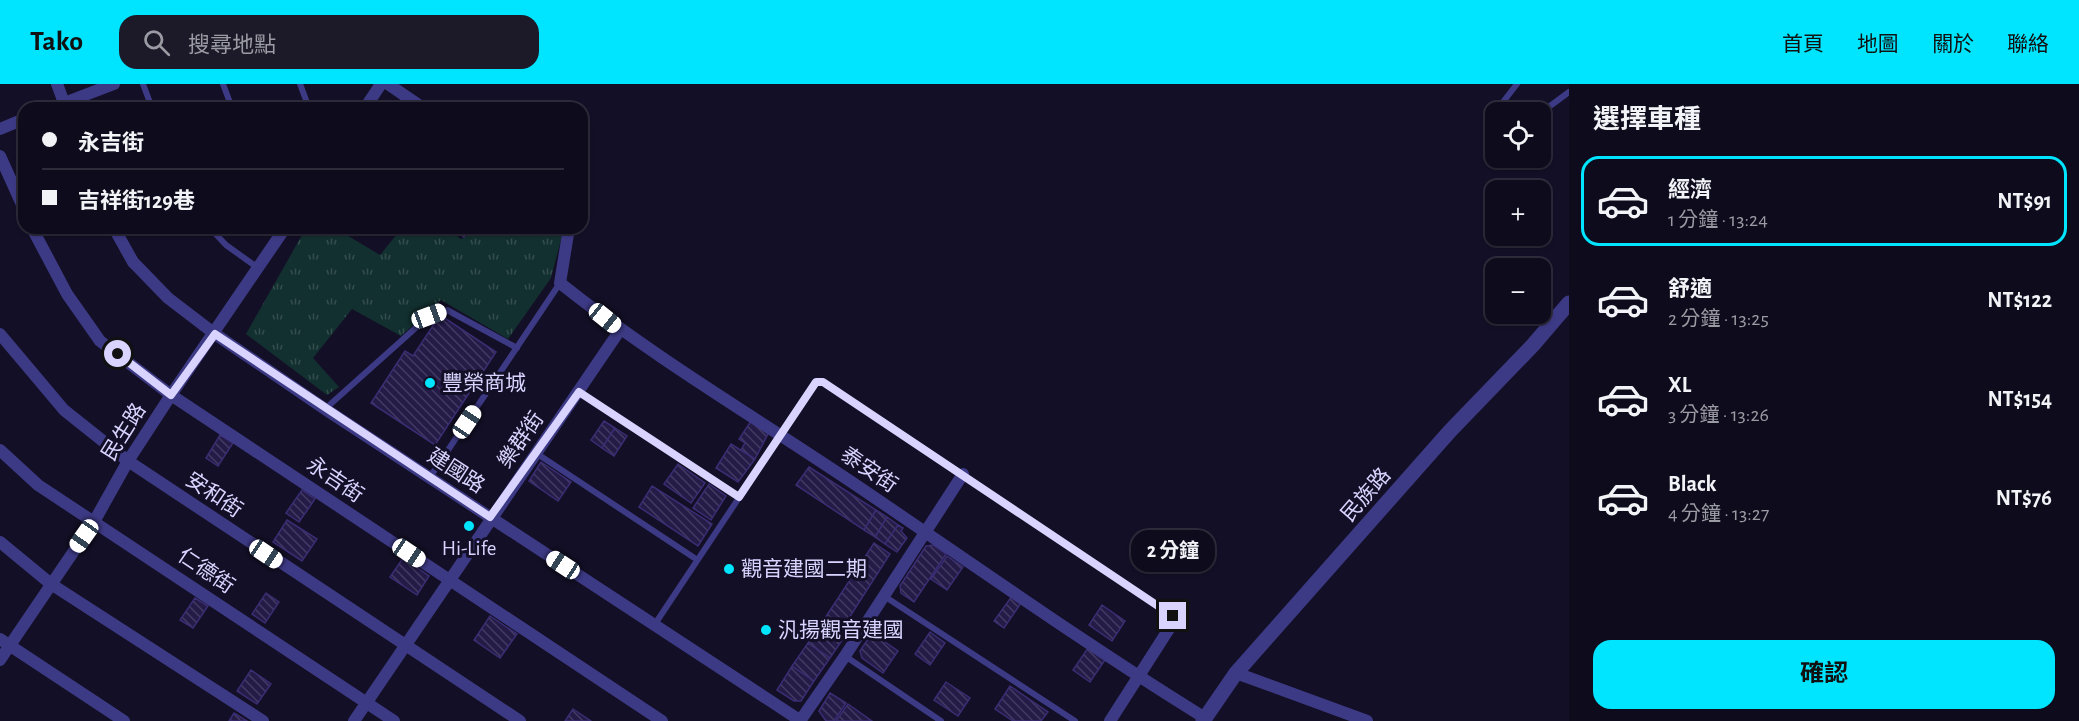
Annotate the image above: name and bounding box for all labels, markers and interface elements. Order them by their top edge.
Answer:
search box [119,15,539,69]
icon: search [140,26,173,59]
text: Tako [30,28,83,56]
text: 搜尋地點 [188,34,276,56]
text: 首頁 [1782,34,1824,55]
text: 地圖 [1857,34,1899,55]
text: 關於 [1932,34,1974,55]
text: 聯絡 [2007,34,2049,55]
map controls [1485,102,1551,324]
button: locate [1485,102,1551,168]
text: 選擇車種 [1593,106,1701,133]
text: 永吉街 [78,132,144,154]
icon: car [1596,174,1650,228]
text: 經濟 [1668,179,1712,201]
button: + [1485,180,1551,246]
text: 吉祥街129巷 [78,190,195,212]
text: NT$91 [1997,190,2052,212]
text: 1 分鐘 · 13:24 [1668,210,1768,230]
button: − [1485,258,1551,324]
icon: car [1596,273,1650,327]
text: 舒適 [1668,278,1712,300]
text: NT$122 [1987,289,2052,311]
car [585,300,625,336]
car [409,301,449,331]
text: 2 分鐘 · 13:25 [1668,309,1769,329]
route start [104,340,131,367]
place label: 豐榮商城 [442,372,526,394]
icon: car [1596,372,1650,426]
text: XL [1668,374,1691,396]
marker: 豐榮商城 [423,376,437,390]
text: NT$154 [1987,388,2052,410]
street label: 民生路 [98,399,150,464]
car [449,402,485,442]
text: 3 分鐘 · 13:26 [1668,405,1769,425]
street label: 樂群街 [494,408,548,472]
street label: 泰安街 [837,443,902,496]
street label: 建國路 [424,444,489,497]
street label: 永吉街 [303,453,368,506]
street label: 民族路 [1337,464,1395,526]
street label: 安和街 [182,468,247,521]
icon: car [1596,471,1650,525]
text: Black [1668,473,1716,495]
text: NT$76 [1996,487,2052,509]
text: 4 分鐘 · 13:27 [1668,504,1769,524]
car [66,516,102,556]
marker: Hi-Life [462,519,476,533]
callout: 2 分鐘 [1131,529,1215,571]
car [389,535,429,571]
car [246,536,286,572]
place label: Hi-Life [442,538,496,559]
text: 2 分鐘 [1147,541,1199,561]
street label: 仁德街 [174,544,239,597]
car [543,548,583,582]
place label: 觀音建國二期 [741,557,867,580]
marker: 觀音建國二期 [722,562,736,576]
route end [1159,602,1186,629]
place label: 汎揚觀音建國 [778,618,904,641]
marker: 汎揚觀音建國 [759,623,773,637]
button: 確認 [1593,640,2055,709]

